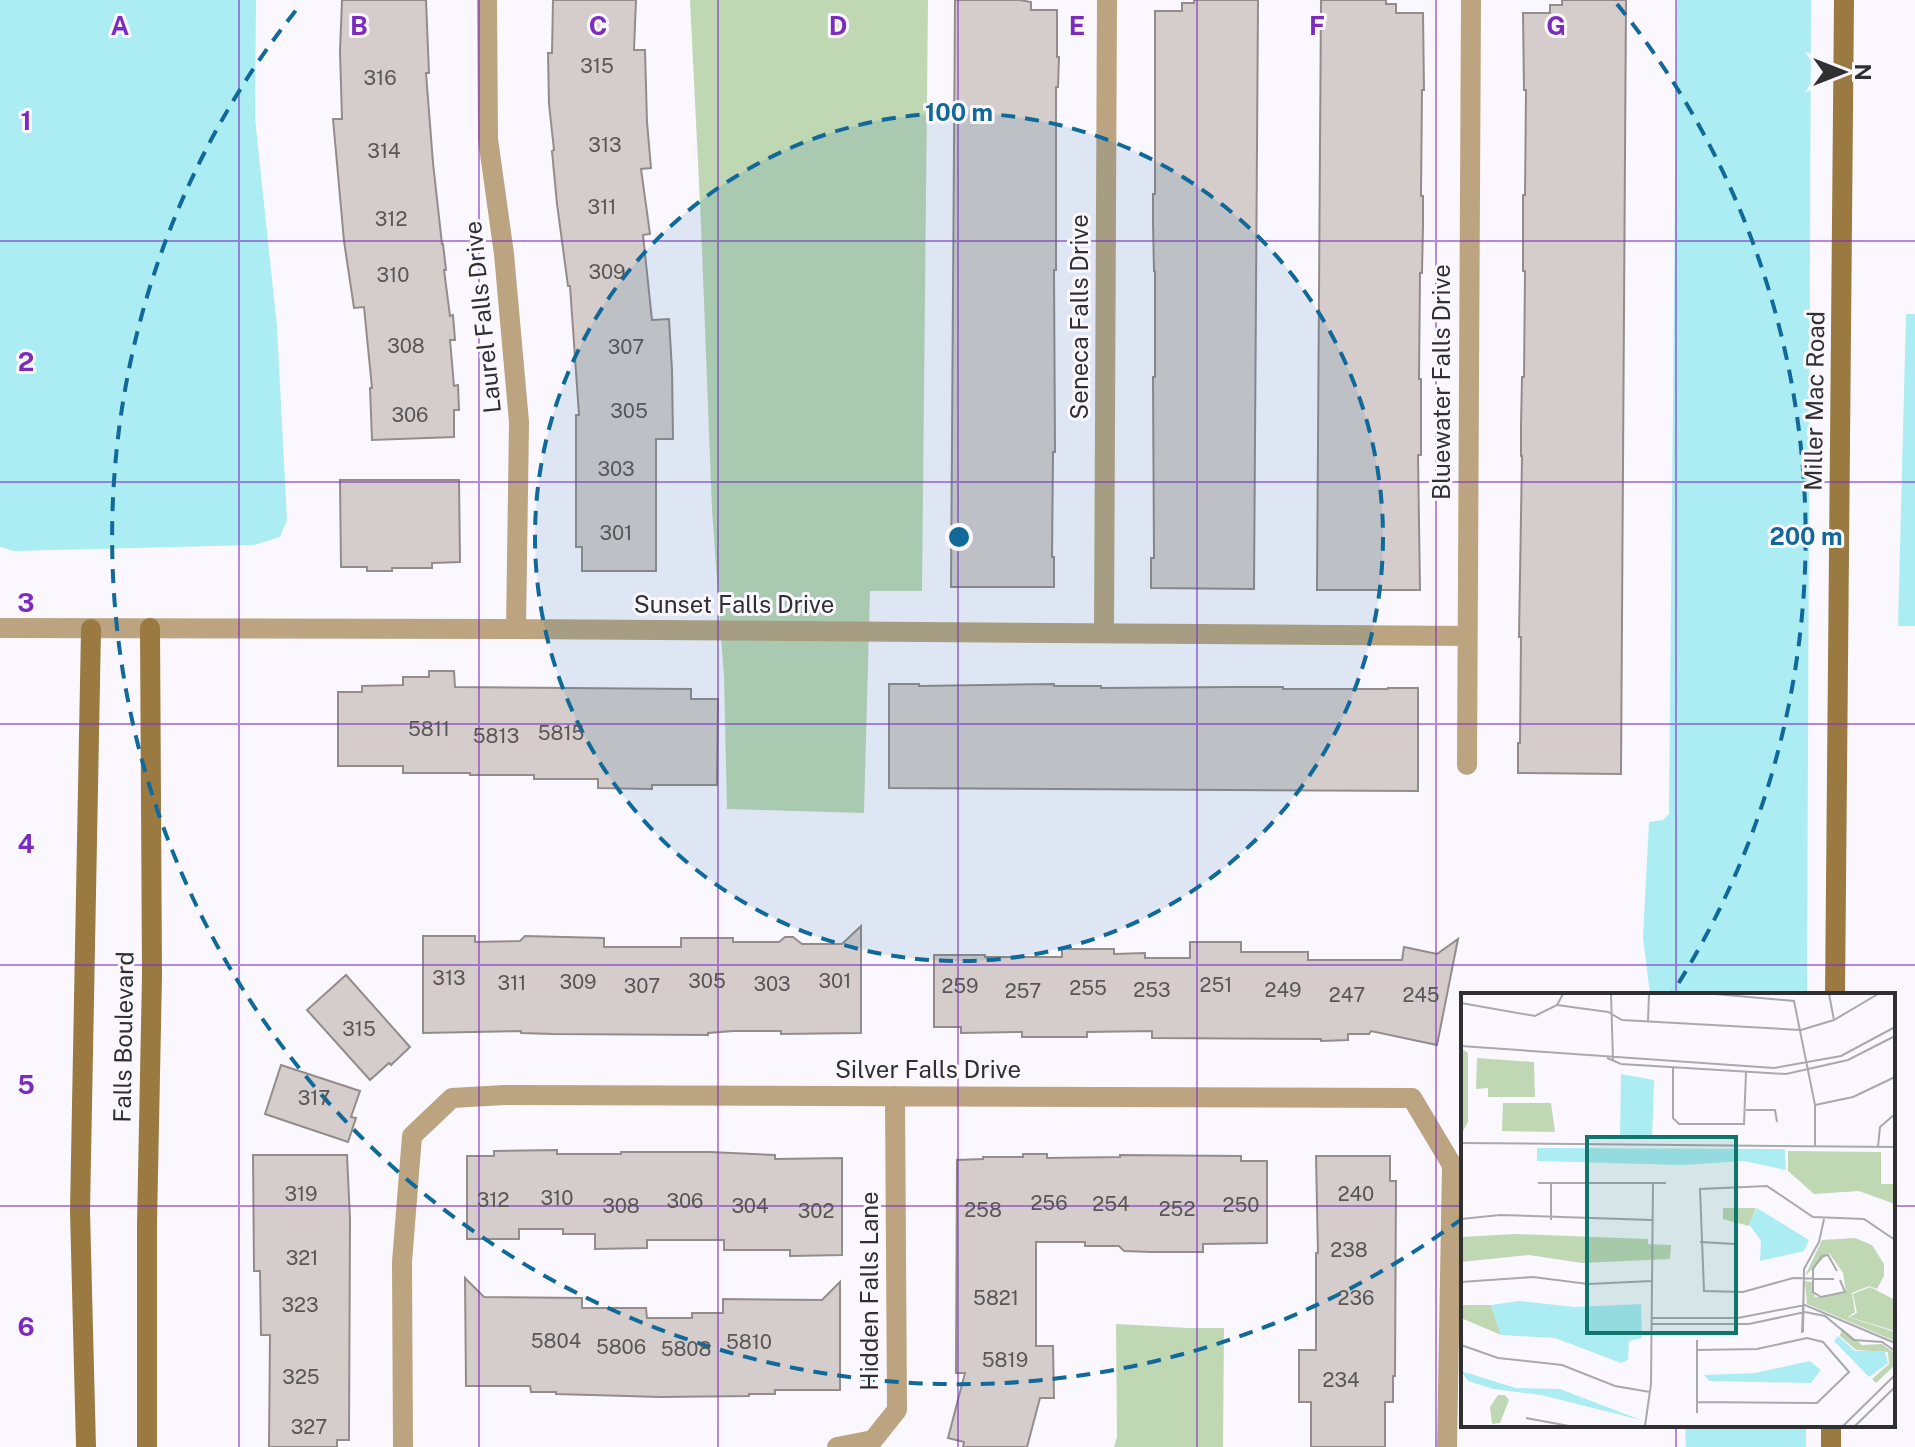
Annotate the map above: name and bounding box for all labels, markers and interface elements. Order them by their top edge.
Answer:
text: A [111,10,130,41]
text: B [350,10,368,41]
text: C [589,10,607,41]
text: D [829,10,847,41]
text: E [1069,10,1085,41]
text: F [1309,10,1325,41]
text: G [1546,10,1566,41]
north arrow [1803,32,1883,112]
house number: 315 [580,54,614,78]
text: N [1850,63,1876,81]
house number: 316 [363,66,397,90]
text: 100 m [925,98,993,126]
text: 1 [20,105,32,136]
house number: 313 [588,133,622,157]
house number: 314 [367,139,401,163]
house number: 311 [588,195,616,219]
house number: 312 [375,207,407,231]
street label: Seneca Falls Drive [1065,214,1093,420]
street label: Laurel Falls Drive [458,220,506,415]
house number: 309 [588,260,626,284]
house number: 310 [377,263,409,287]
street label: Bluewater Falls Drive [1427,264,1455,500]
street label: Miller Mac Road [1798,311,1830,491]
house number: 308 [387,334,425,358]
house number: 307 [608,335,644,359]
text: 2 [18,346,34,377]
house number: 305 [610,399,648,423]
house number: 306 [391,403,429,427]
house number: 303 [597,457,635,481]
house number: 301 [600,521,632,545]
text: 200 m [1769,522,1843,550]
centre of rings [945,523,973,551]
text: 3 [17,587,35,618]
street label: Sunset Falls Drive [634,590,834,618]
house number: 5811 [408,717,450,741]
house number: 5815 [538,721,584,745]
house number: 5813 [473,724,519,748]
text: 4 [17,828,35,859]
street label: Falls Boulevard [108,951,138,1123]
house number: 313 [432,966,466,990]
house number: 305 [688,969,726,993]
house number: 301 [819,969,851,993]
house number: 309 [559,970,597,994]
house number: 311 [498,971,526,995]
house number: 303 [753,972,791,996]
house number: 251 [1200,973,1232,997]
house number: 307 [624,974,660,998]
house number: 259 [941,974,979,998]
house number: 255 [1069,976,1107,1000]
house number: 253 [1133,978,1171,1002]
house number: 249 [1265,978,1301,1002]
house number: 257 [1005,979,1041,1003]
house number: 247 [1329,983,1365,1007]
house number: 245 [1402,983,1440,1007]
inset map [1461,993,1895,1427]
house number: 315 [342,1017,376,1041]
street label: Silver Falls Drive [835,1055,1021,1083]
text: 5 [17,1069,35,1100]
house number: 317 [298,1086,330,1110]
house number: 319 [284,1182,318,1206]
house number: 240 [1338,1182,1374,1206]
house number: 310 [541,1186,573,1210]
house number: 312 [477,1188,509,1212]
house number: 306 [666,1189,704,1213]
street label: Hidden Falls Lane [855,1191,883,1391]
house number: 256 [1030,1191,1068,1215]
house number: 254 [1092,1192,1130,1216]
house number: 250 [1223,1193,1259,1217]
house number: 308 [602,1194,640,1218]
house number: 304 [731,1194,769,1218]
house number: 252 [1159,1197,1195,1221]
house number: 258 [964,1198,1002,1222]
house number: 302 [798,1199,834,1223]
house number: 238 [1330,1238,1368,1262]
house number: 321 [286,1246,318,1270]
house number: 5821 [973,1286,1019,1310]
house number: 236 [1338,1286,1374,1310]
house number: 323 [281,1293,319,1317]
text: 6 [17,1311,35,1342]
house number: 5804 [531,1329,581,1353]
house number: 5810 [726,1330,772,1354]
house number: 5806 [596,1335,646,1359]
house number: 5808 [661,1337,711,1361]
house number: 5819 [982,1348,1028,1372]
house number: 325 [282,1365,320,1389]
house number: 234 [1322,1368,1360,1392]
house number: 327 [291,1415,327,1439]

